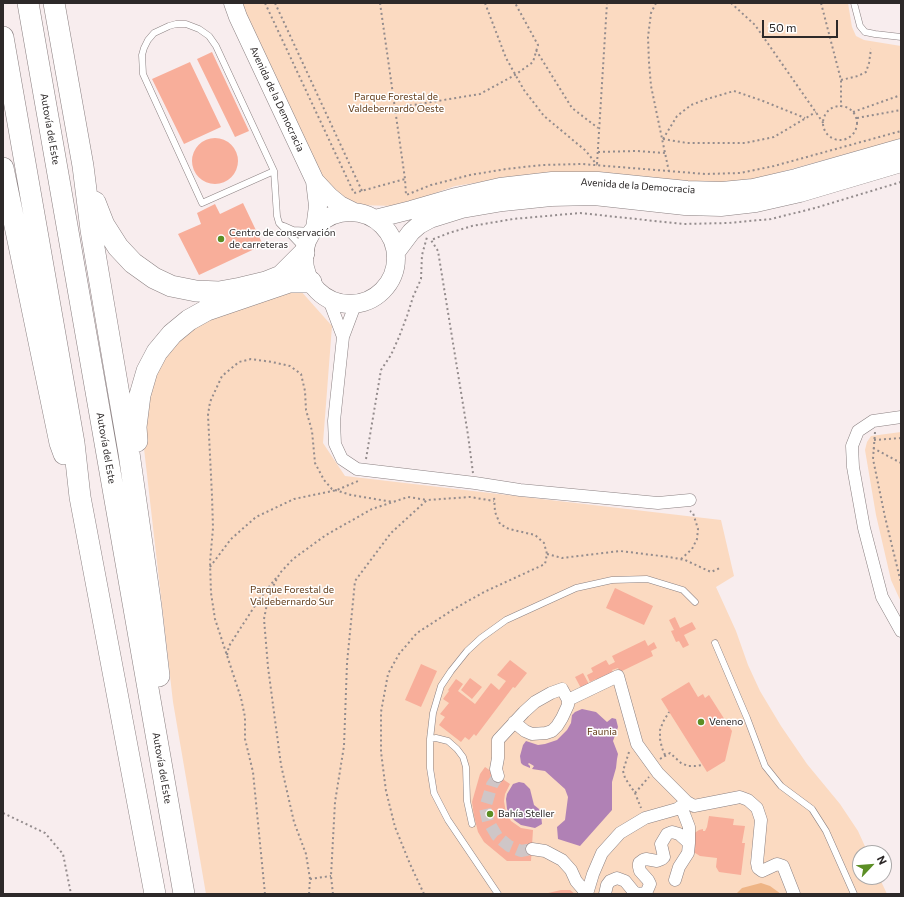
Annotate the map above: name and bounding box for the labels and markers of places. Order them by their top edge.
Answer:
place label: Centro de conservación de carreteras [229,227,336,250]
marker: Centro de conservación de carreteras [216,234,226,244]
place label: Veneno [709,716,743,728]
marker: Veneno [696,717,706,727]
place label: Bahía Steller [498,808,555,820]
marker: Bahía Steller [485,809,495,819]

